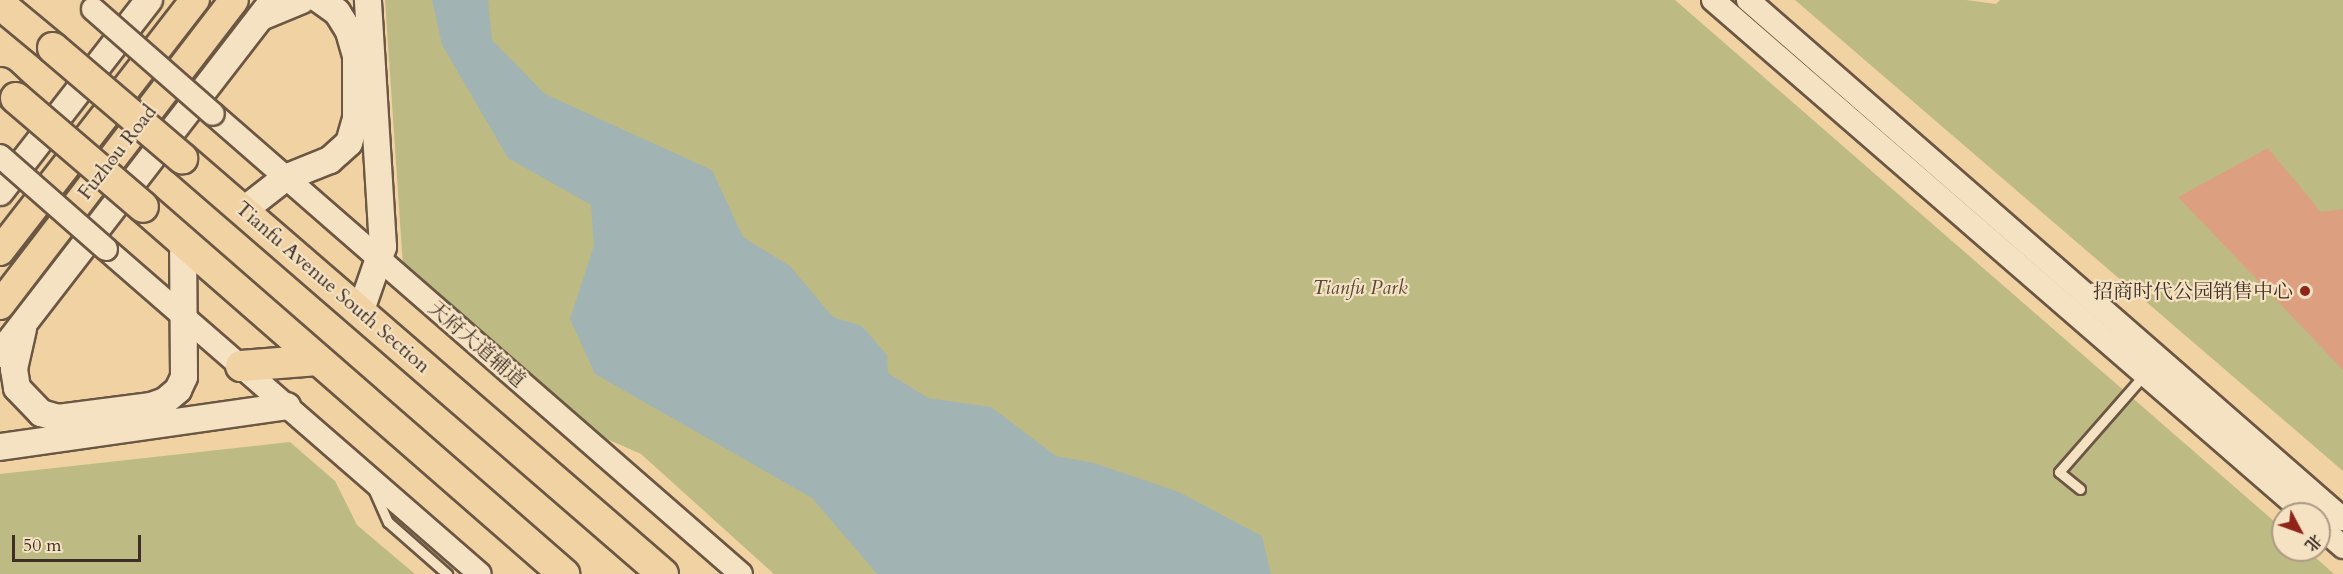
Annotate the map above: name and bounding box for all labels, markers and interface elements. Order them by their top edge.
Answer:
street label: Fuzhou Road [73,100,161,204]
street label: Tianfu Avenue South Section [231,196,435,378]
park label: Tianfu Park [1312,275,1408,299]
place label: 招商时代公园销售中心 [2093,279,2293,303]
marker: 招商时代公园销售中心 [2298,284,2312,298]
street label: 天府大道辅道 [424,296,530,392]
north arrow [2271,502,2331,562]
scale bar [15,523,144,561]
text: 北 [2300,529,2327,556]
text: 50 m [23,533,62,558]

